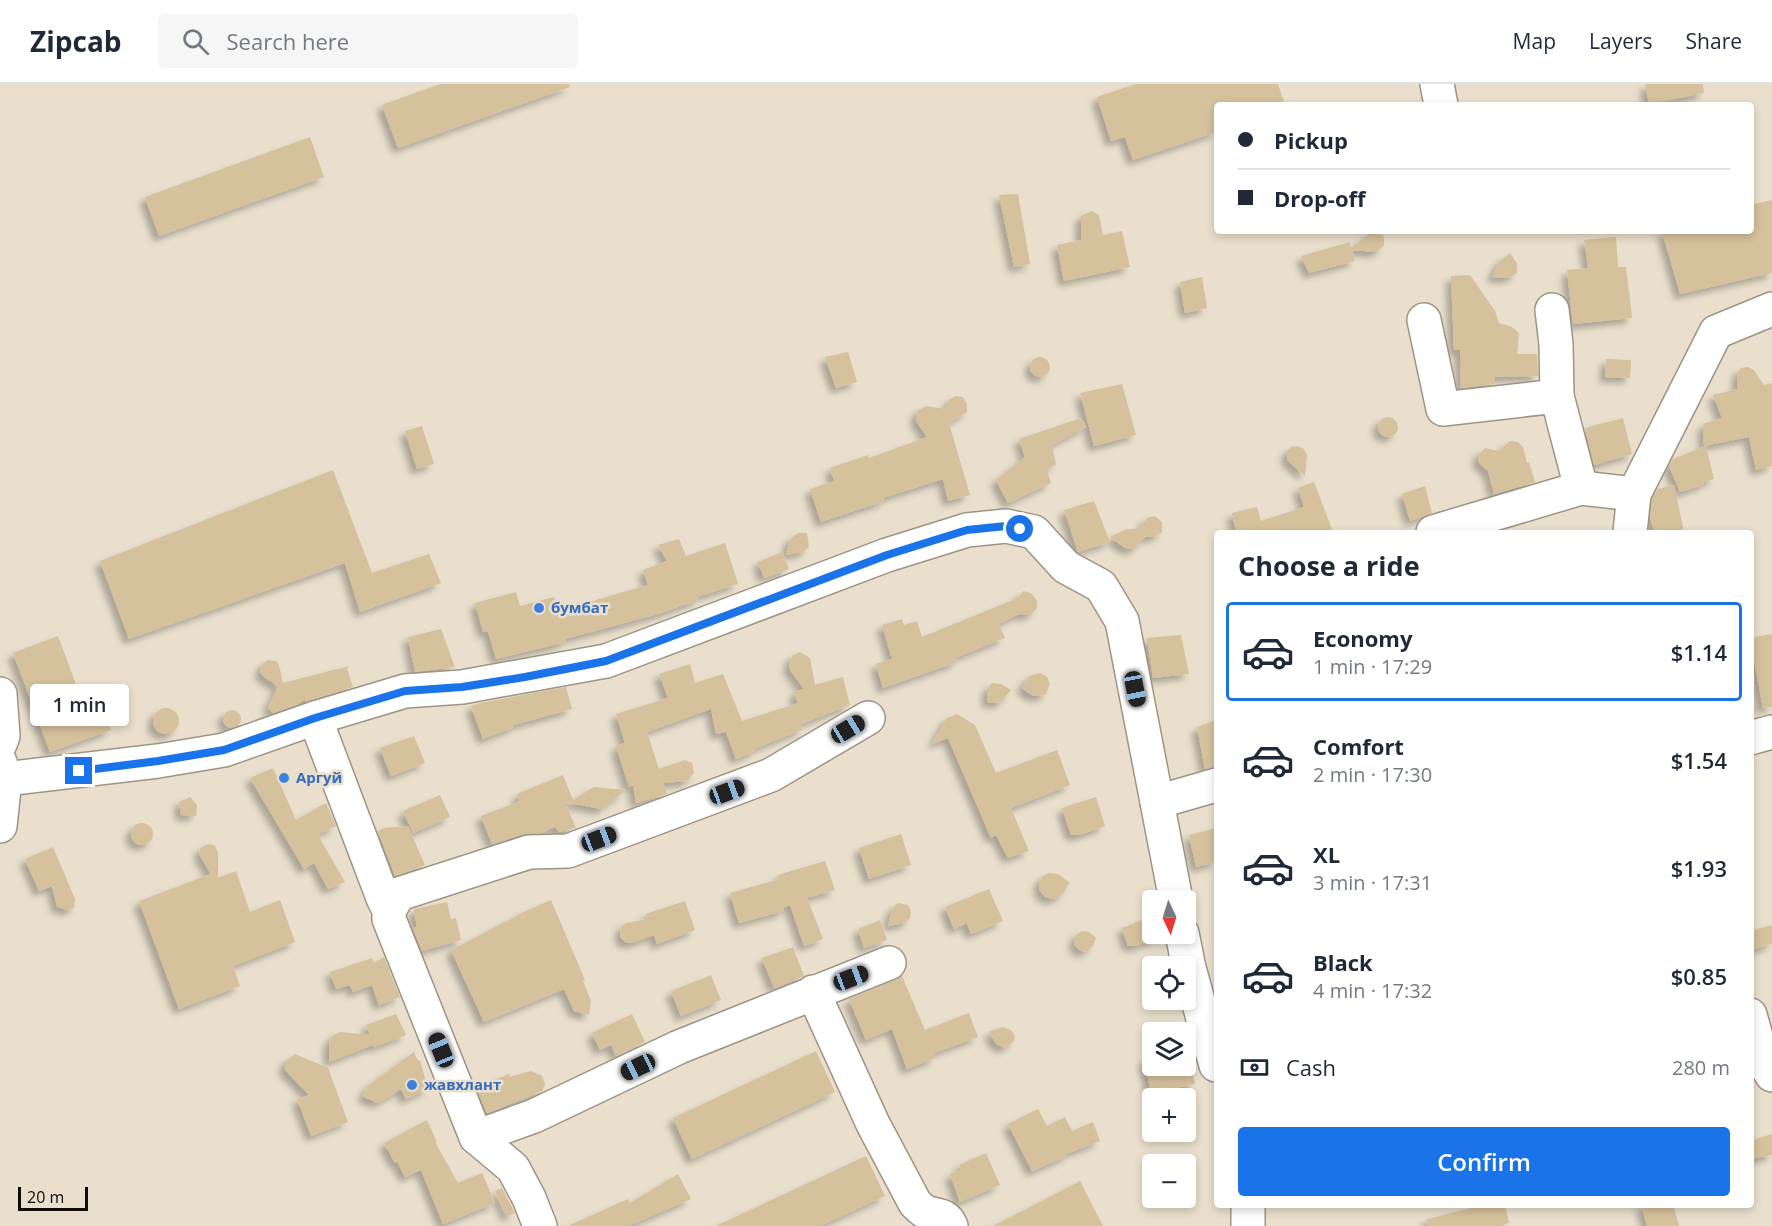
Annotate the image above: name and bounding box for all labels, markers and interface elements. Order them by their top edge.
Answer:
search box [158,14,578,68]
text: Zipcab [30,22,122,60]
icon: search [179,25,212,58]
text: Search here [227,26,349,56]
text: Map [1513,27,1556,55]
text: Layers [1589,27,1653,55]
text: Share [1686,27,1742,55]
text: Pickup [1274,125,1348,155]
text: Drop-off [1274,183,1366,213]
route start [1006,515,1033,542]
text: Choose a ride [1238,547,1420,584]
place label: бумбат [551,597,608,617]
marker: бумбат [532,601,546,615]
text: Economy [1313,623,1412,653]
icon: car [1241,625,1295,679]
text: $1.14 [1671,637,1727,667]
text: 1 min · 17:29 [1313,653,1432,680]
car [1123,670,1147,708]
callout: 1 min [29,684,128,726]
text: 1 min [53,691,107,718]
car [828,712,868,746]
text: Comfort [1313,731,1404,761]
icon: car [1241,733,1295,787]
text: $1.54 [1671,745,1727,775]
route end [65,757,92,784]
text: 2 min · 17:30 [1313,761,1432,788]
place label: Аргуй [296,767,342,787]
marker: Аргуй [277,771,291,785]
car [707,777,747,807]
car [579,824,619,854]
text: XL [1313,839,1340,869]
icon: car [1241,841,1295,895]
text: $1.93 [1671,853,1727,883]
text: 3 min · 17:31 [1313,869,1432,896]
north arrow [1142,890,1196,944]
map controls [1142,890,1196,1208]
text: Black [1313,947,1373,977]
icon: car [1241,949,1295,1003]
button: locate [1142,956,1196,1010]
text: $0.85 [1671,961,1727,991]
car [831,963,871,993]
text: 4 min · 17:32 [1313,977,1432,1004]
button: layers [1142,1022,1196,1076]
car [426,1030,456,1070]
car [618,1051,658,1083]
icon: cash [1238,1051,1271,1084]
text: Cash [1286,1052,1336,1082]
text: 280 m [1672,1054,1730,1081]
place label: жавхлант [424,1074,501,1094]
marker: жавхлант [405,1078,419,1092]
button: + [1142,1088,1196,1142]
button: Confirm [1238,1127,1730,1196]
button: − [1142,1154,1196,1208]
scale bar [18,1184,88,1212]
text: 20 m [27,1186,64,1208]

